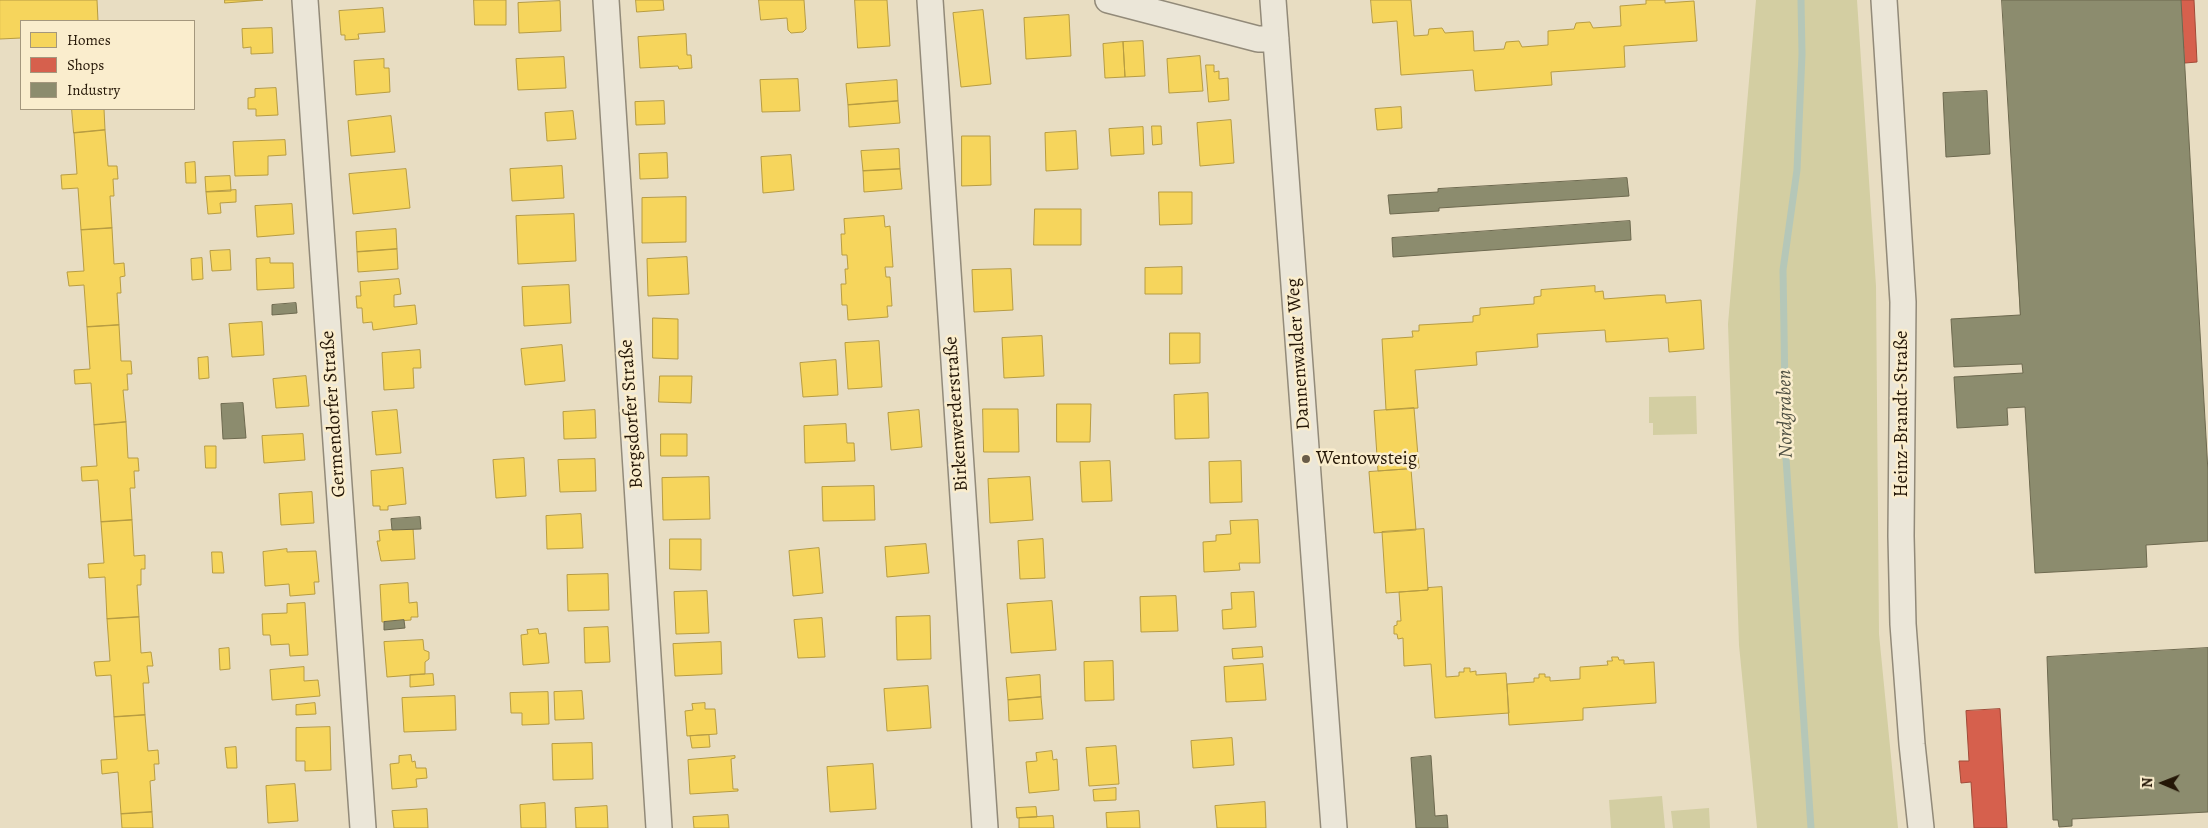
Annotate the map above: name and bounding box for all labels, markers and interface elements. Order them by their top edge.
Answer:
legend [20,20,195,110]
text: Homes [67,30,111,50]
text: Shops [67,55,104,75]
text: Industry [67,80,120,100]
street label: Dannenwalder Weg [1282,277,1316,431]
street label: Germendorfer Straße [317,330,351,498]
street label: Heinz-Brandt-Straße [1891,331,1913,497]
street label: Birkenwerderstraße [940,336,974,492]
street label: Borgsdorfer Straße [615,339,649,489]
water label: Nordgraben [1773,370,1799,458]
place label: Wentowsteig [1316,448,1417,470]
marker: Wentowsteig [1300,453,1312,465]
north arrow [2138,758,2188,808]
text: N [2138,777,2157,788]

